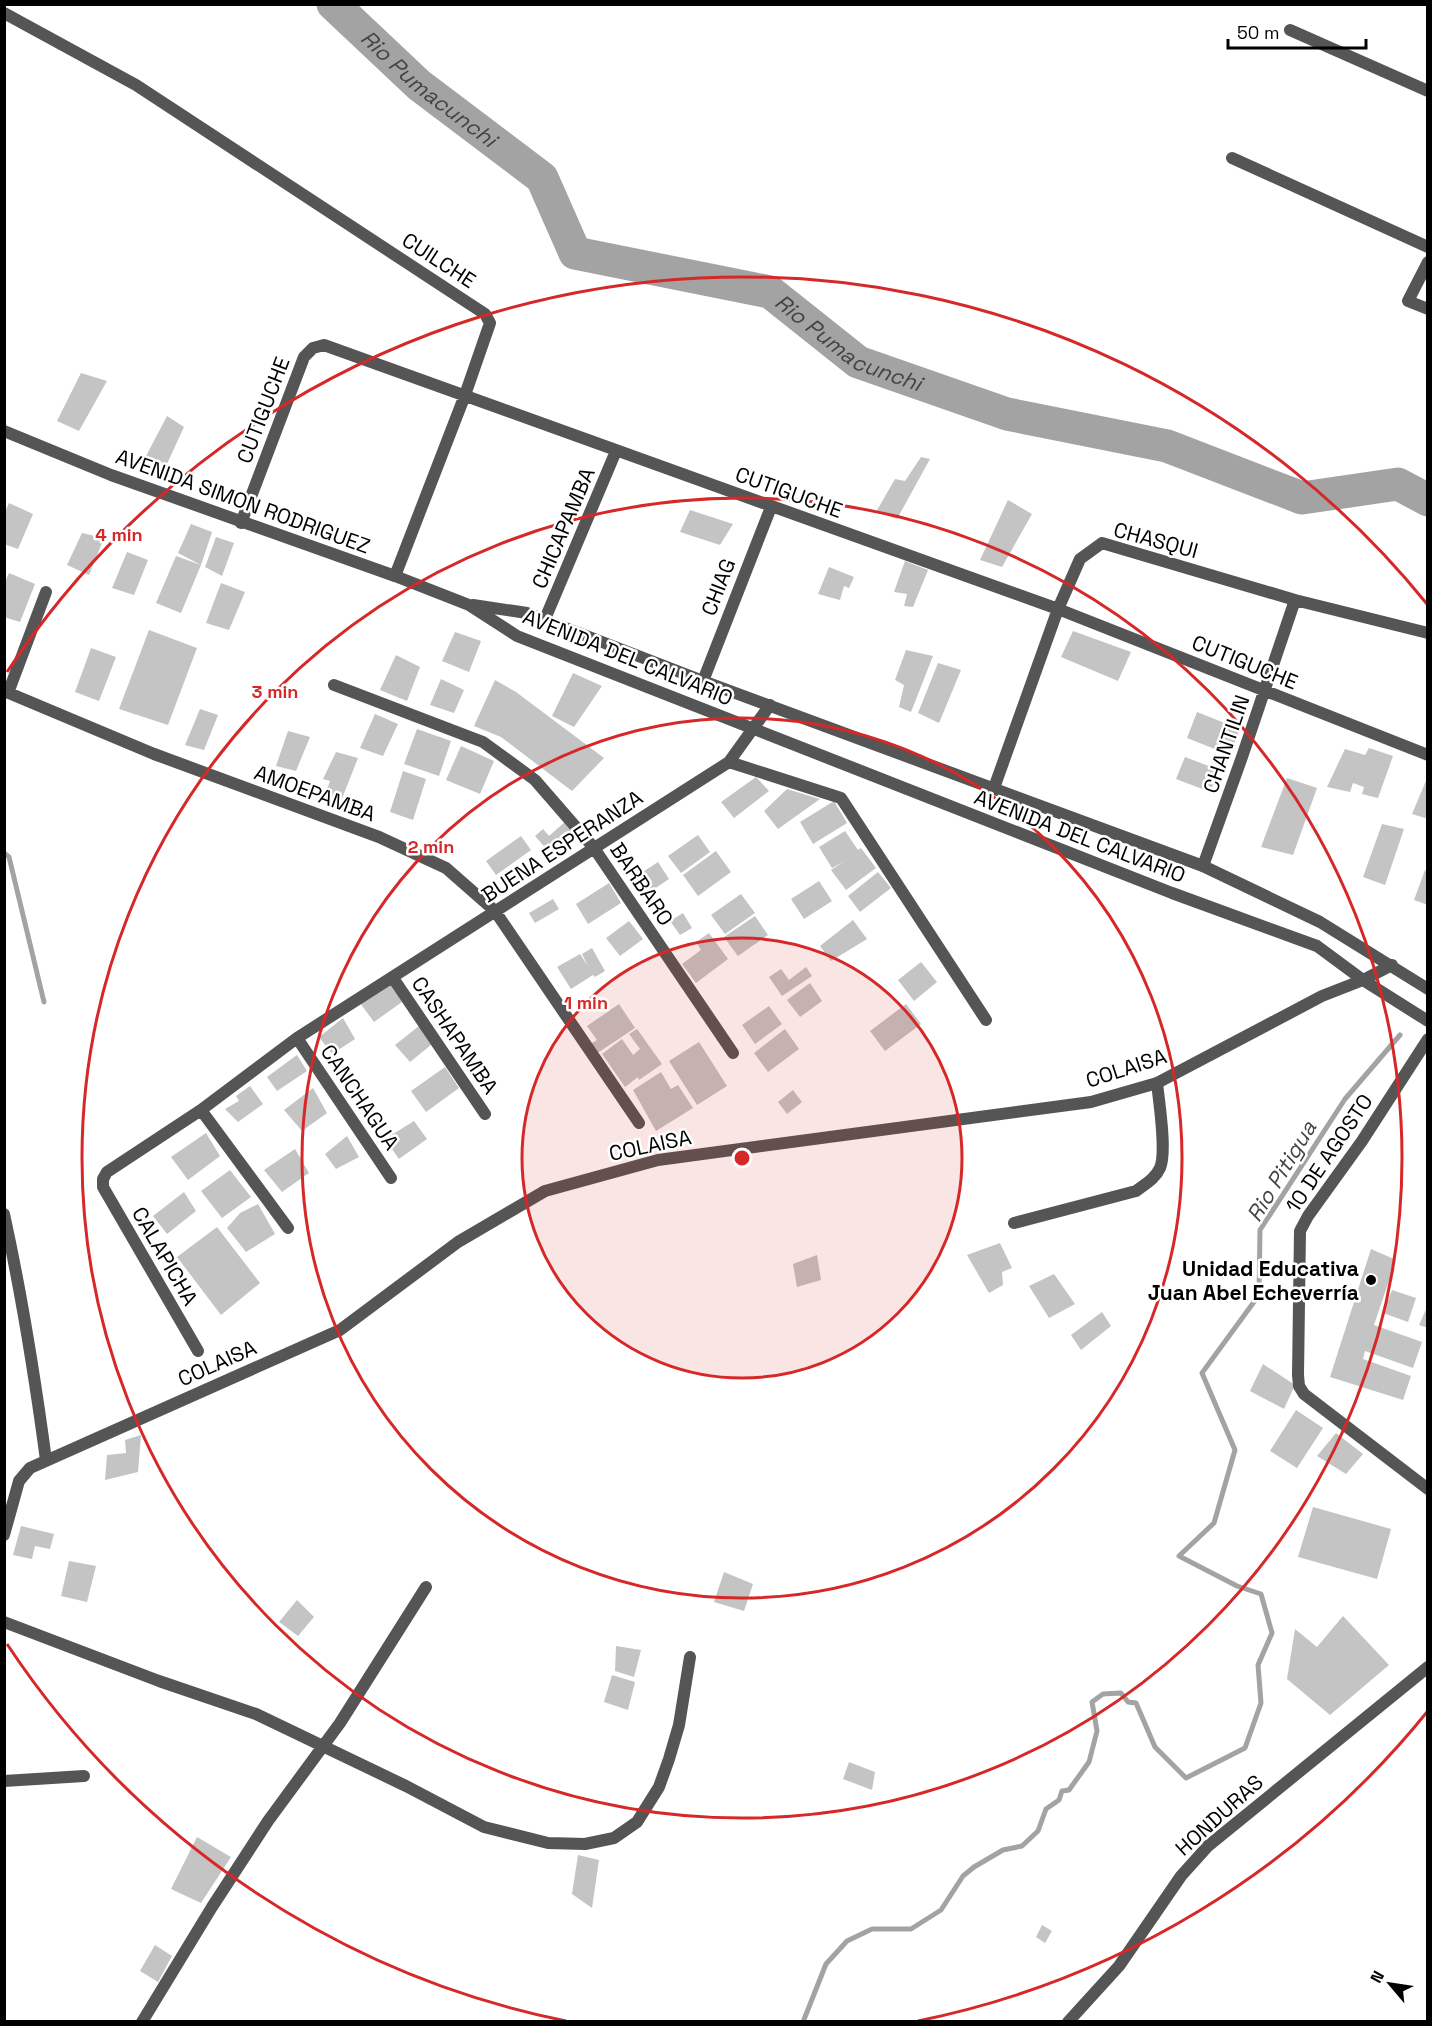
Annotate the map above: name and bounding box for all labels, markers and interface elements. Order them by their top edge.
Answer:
scale bar [1228,12,1366,50]
text: 50 m [1237,21,1279,44]
water label: Rio Pumacunchi [355,24,505,155]
street label: CUILCHE [397,226,481,294]
water label: Rio Pumacunchi [770,288,928,398]
street label: CUTIGUCHE [230,353,296,467]
street label: AVENIDA SIMON RODRIGUEZ [112,442,374,560]
street label: CUTIGUCHE [732,460,846,524]
street label: CHICAPAMBA [525,463,601,593]
street label: CHASQUI [1111,516,1201,564]
text: 4 min [95,523,143,546]
street label: CHIAG [695,554,741,620]
street label: AVENIDA DEL CALVARIO [519,603,737,711]
street label: CUTIGUCHE [1188,629,1302,695]
text: 3 min [252,680,298,703]
street label: CHANTILIN [1197,691,1255,797]
street label: AMOEPAMBA [251,759,379,827]
street label: AVENIDA DEL CALVARIO [971,783,1189,889]
street label: BUENA ESPERANZA [476,784,648,908]
text: 2 min [408,835,454,858]
street label: BARBARO [604,837,680,931]
street label: CASHAPAMBA [406,971,504,1099]
text: 1 min [564,991,608,1014]
street label: CANCHAGUA [315,1039,405,1155]
street label: COLAISA [1082,1042,1170,1094]
street label: 10 DE AGOSTO [1279,1088,1379,1218]
water label: Rio Pitigua [1240,1115,1322,1227]
street label: COLAISA [606,1123,694,1167]
centre of rings [732,1148,752,1168]
street label: CALAPICHA [126,1202,204,1310]
place label: Unidad Educativa Juan Abel Echeverría [1148,1255,1359,1306]
marker: Unidad Educativa Juan Abel Echeverría [1364,1273,1378,1287]
street label: COLAISA [173,1334,261,1392]
street label: HONDURAS [1169,1769,1269,1861]
north arrow [1360,1954,1420,2014]
text: N [1366,1967,1389,1987]

